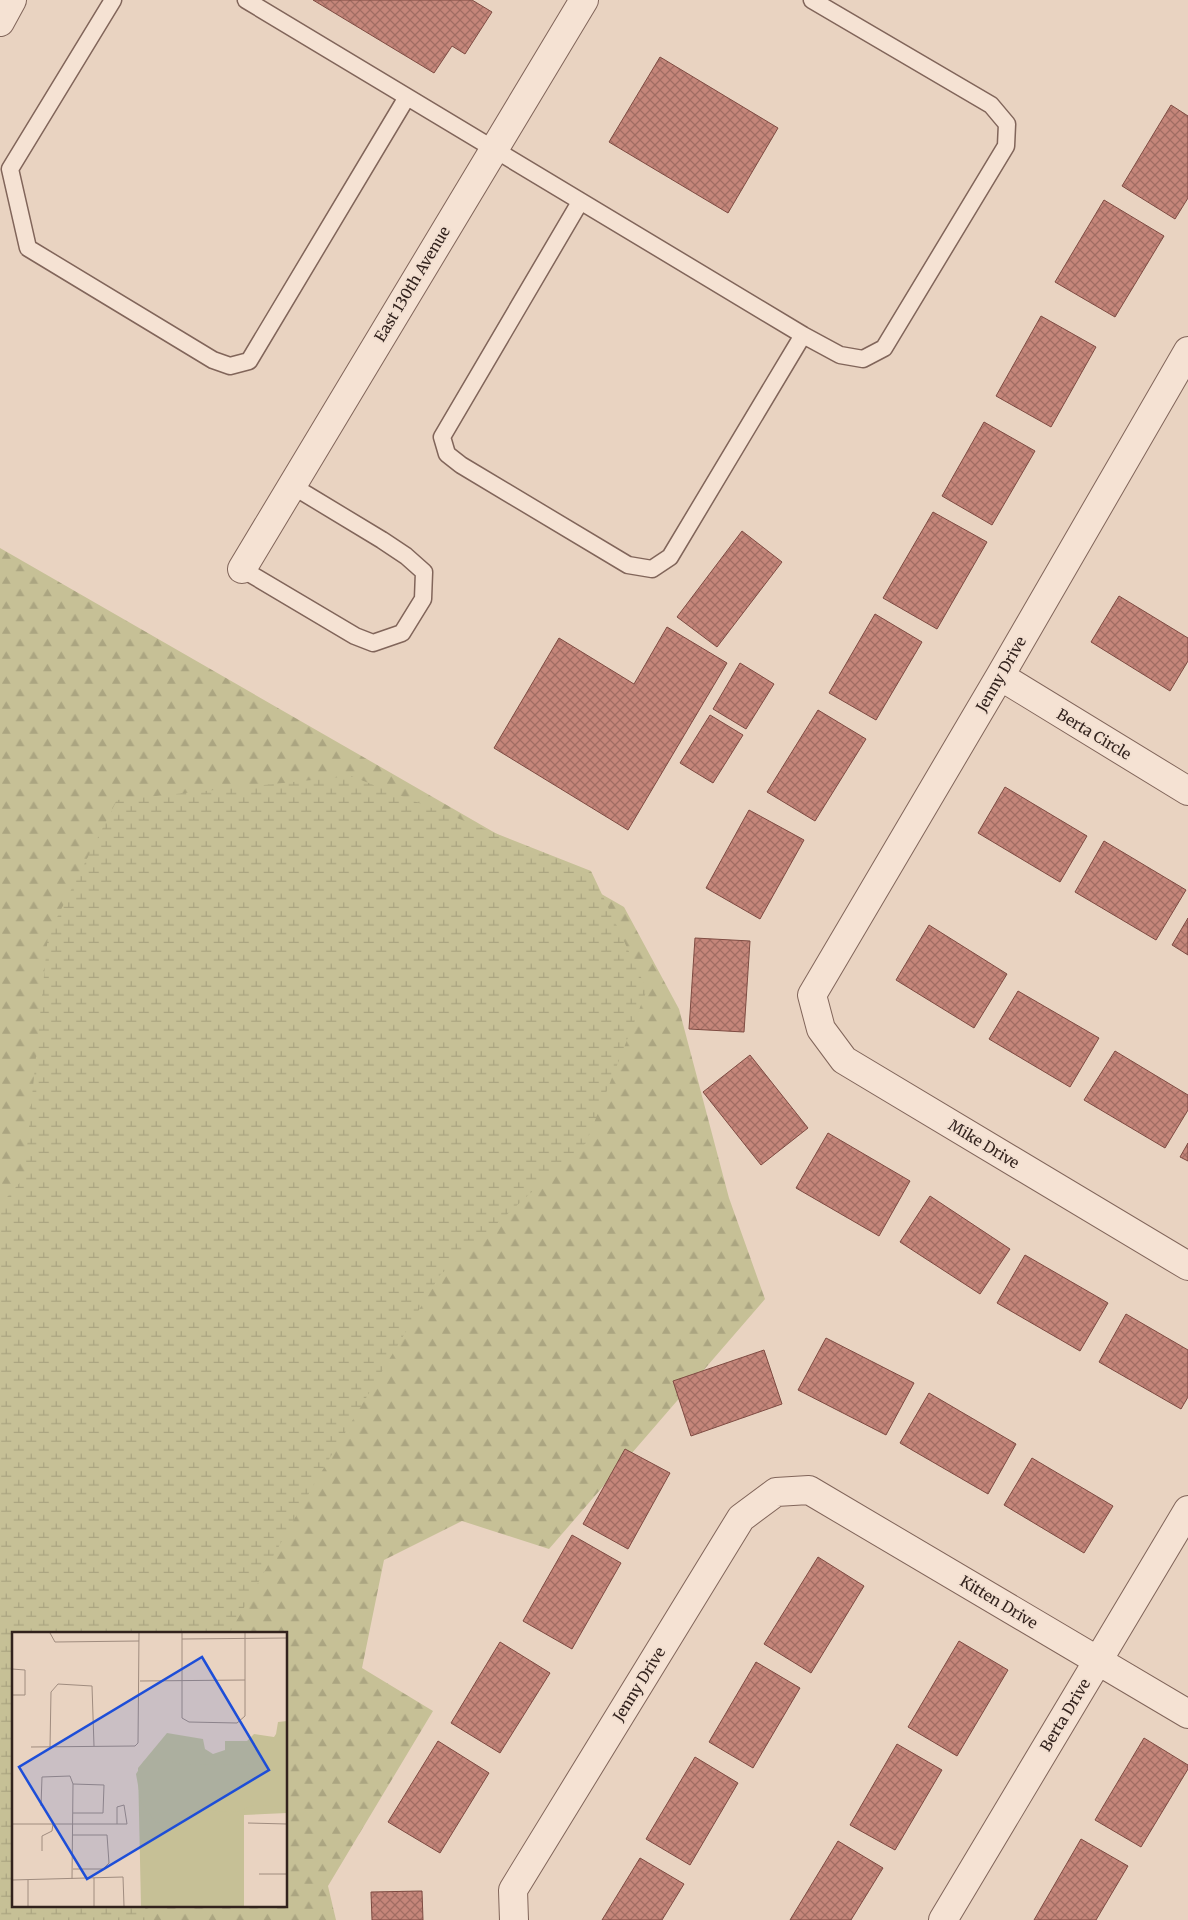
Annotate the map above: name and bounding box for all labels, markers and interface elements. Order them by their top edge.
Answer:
street label: East 130th Avenue [370,223,454,345]
street label: Jenny Drive [971,633,1030,716]
street label: Berta Circle [1053,704,1135,764]
street label: Mike Drive [945,1115,1023,1173]
street label: Kitten Drive [957,1571,1041,1633]
inset map [12,1632,288,1908]
street label: Jenny Drive [608,1643,669,1725]
street label: Berta Drive [1036,1675,1094,1755]

